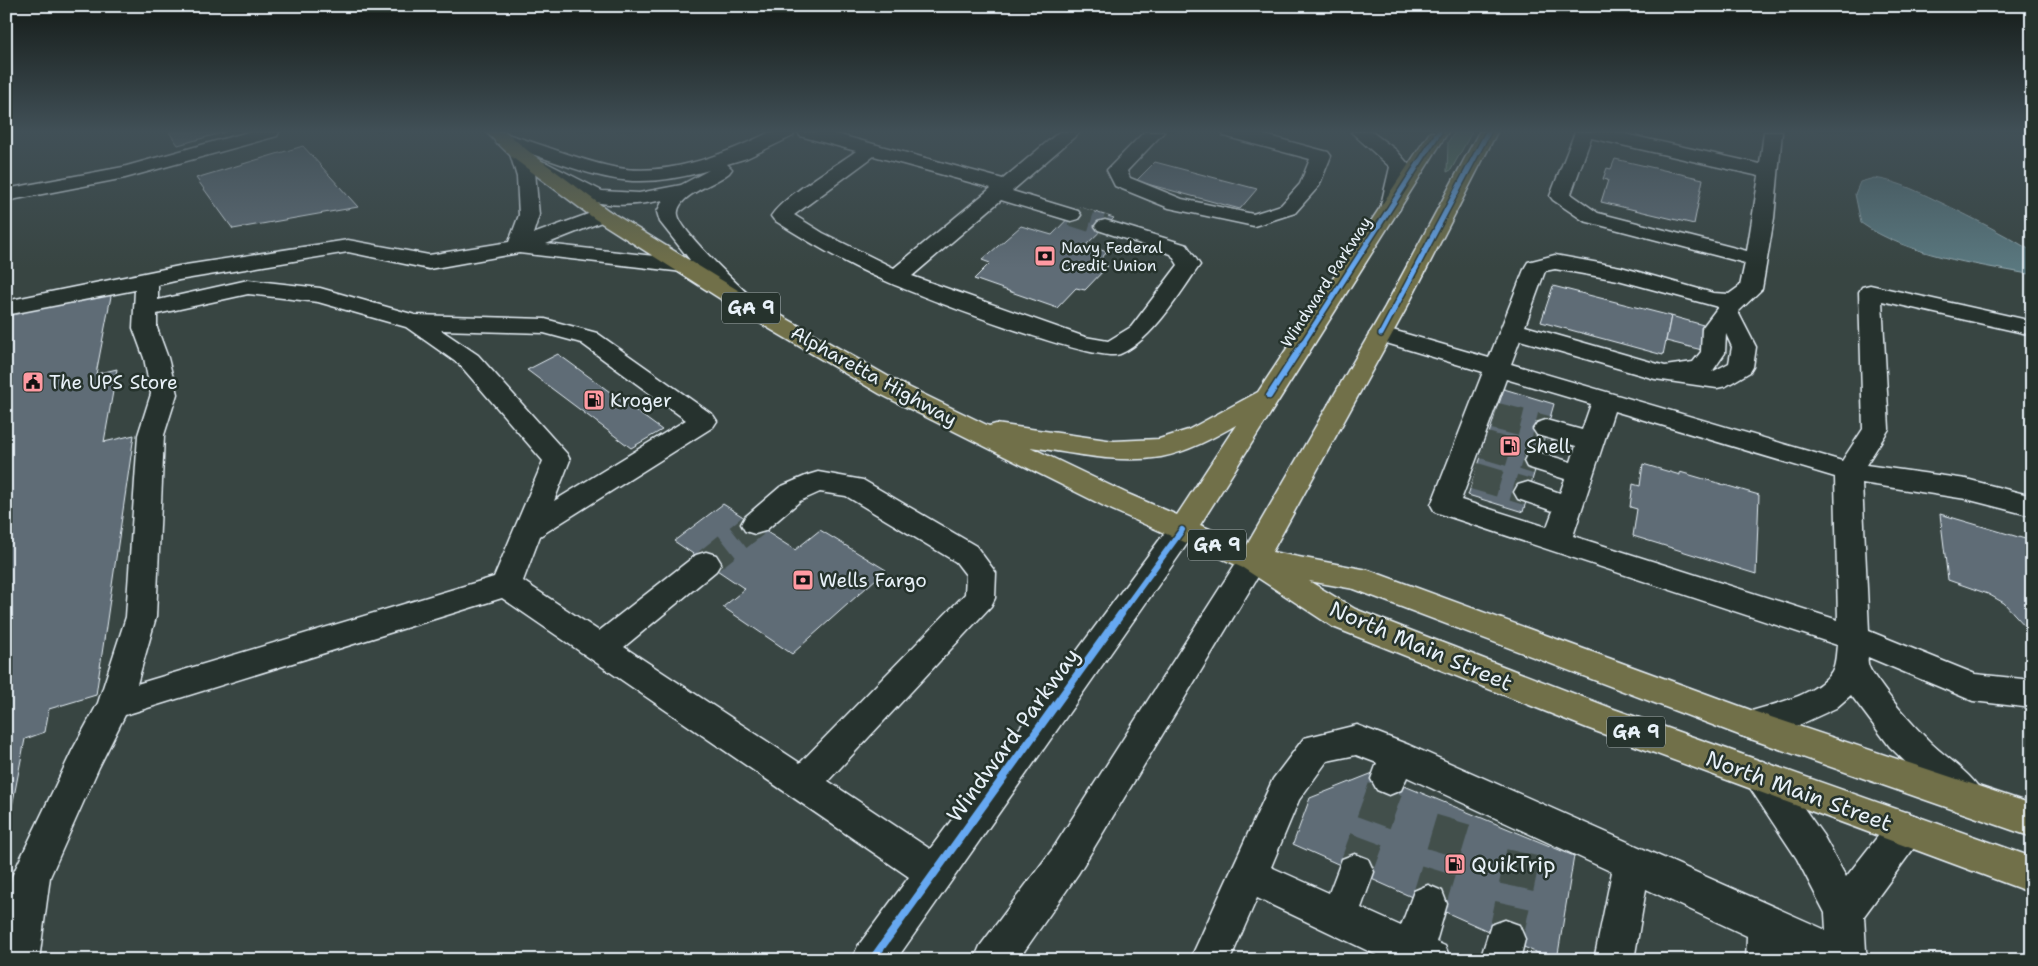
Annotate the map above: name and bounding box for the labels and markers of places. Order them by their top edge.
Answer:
place label: Navy Federal Credit Union [1061,237,1163,276]
bank icon: Navy Federal Credit Union [1033,244,1057,268]
public building icon: The UPS Store [21,370,45,394]
place label: The UPS Store [49,370,178,395]
fuel station icon: Kroger [582,388,606,412]
place label: Kroger [610,388,672,413]
fuel station icon: Shell [1498,434,1522,458]
place label: Shell [1526,434,1570,459]
bank icon: Wells Fargo [791,568,815,592]
place label: Wells Fargo [819,568,927,593]
place label: QuikTrip [1471,850,1556,879]
fuel station icon: QuikTrip [1443,852,1467,876]

